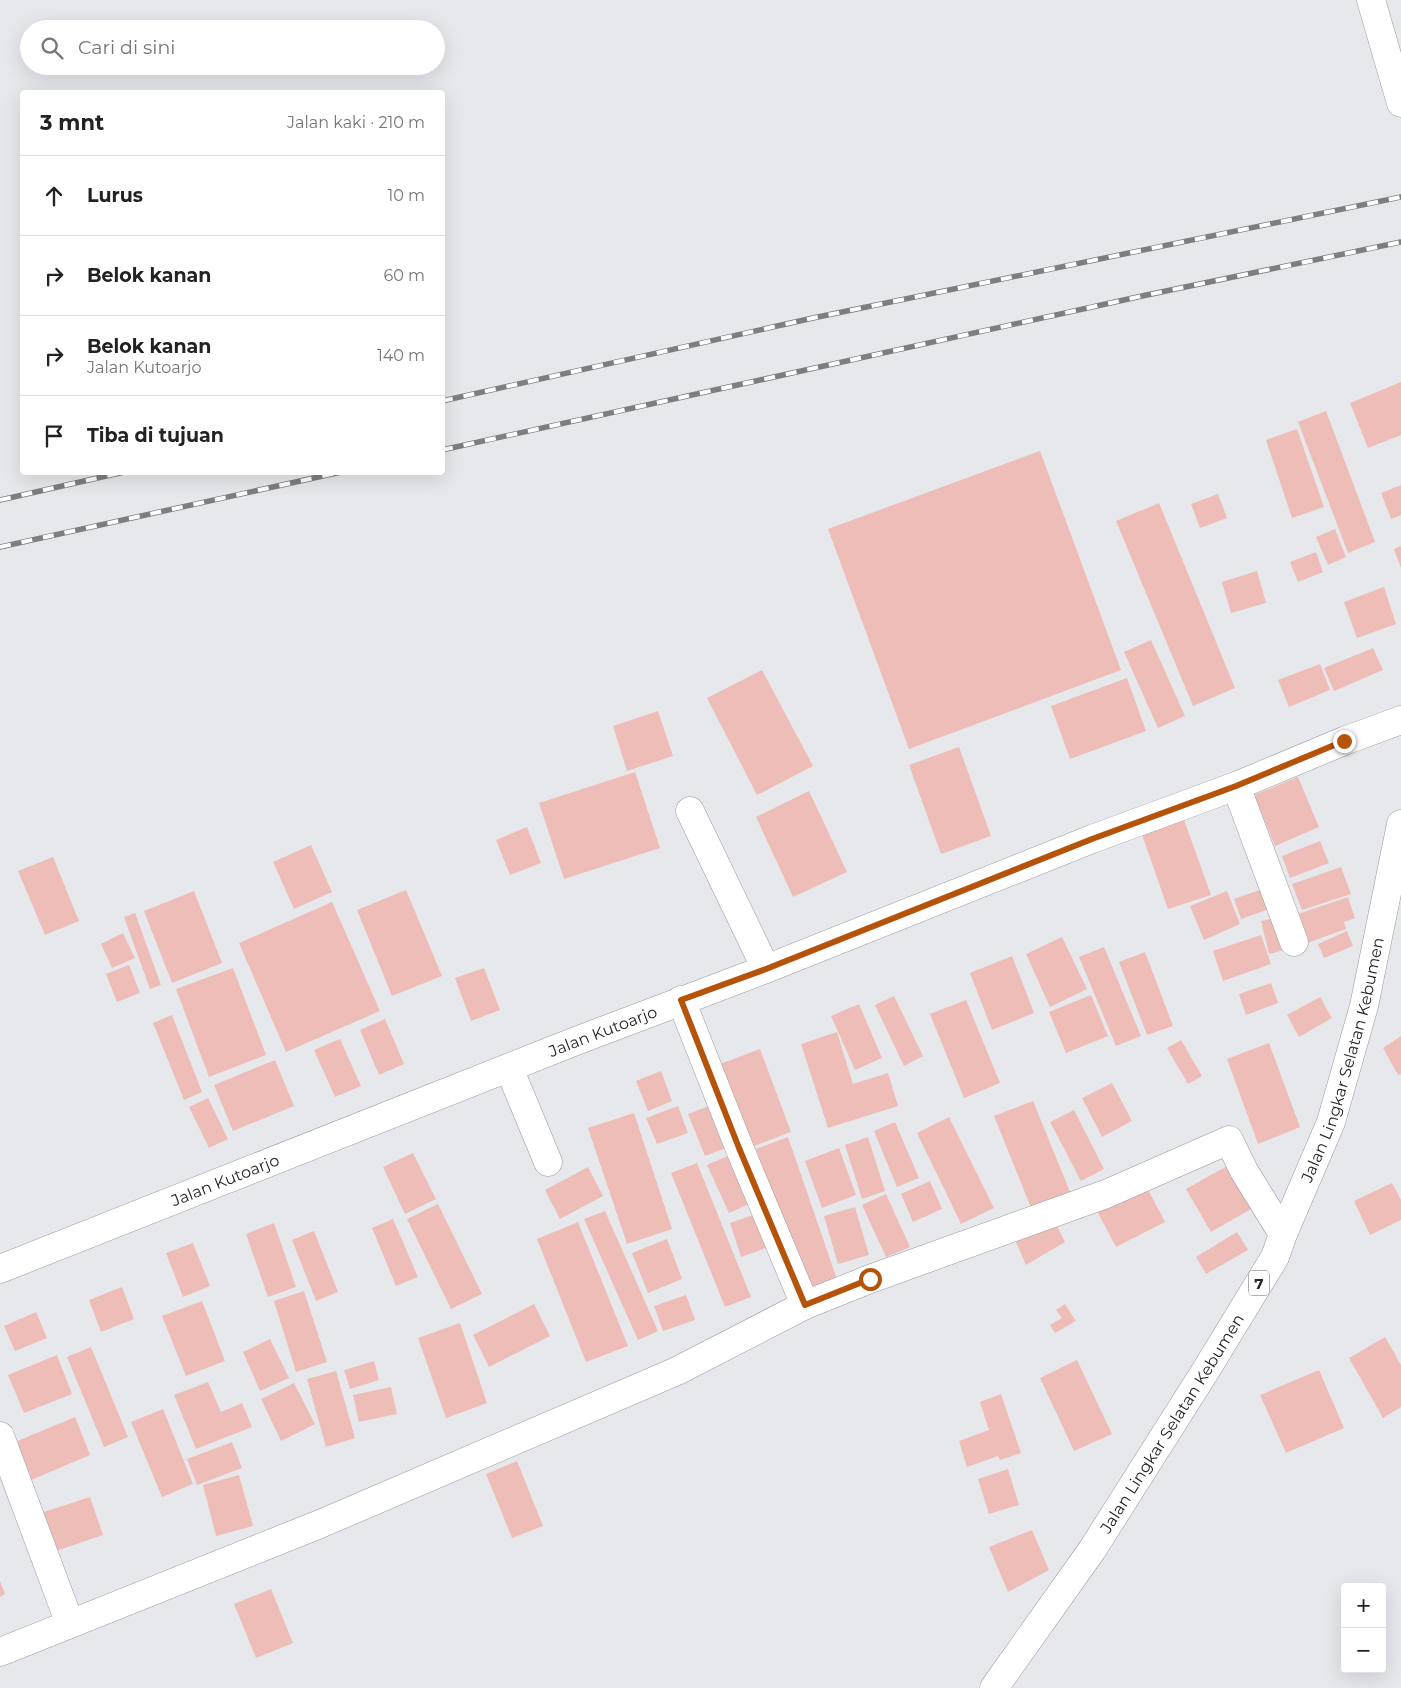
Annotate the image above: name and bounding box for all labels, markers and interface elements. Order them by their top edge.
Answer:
search box [20,20,445,75]
icon: search [38,34,66,62]
text: Cari di sini [78,36,175,59]
text: 3 mnt [40,110,104,135]
text: Jalan kaki · 210 m [287,113,425,132]
icon: ahead [40,182,68,210]
text: Lurus [87,184,143,207]
text: 10 m [387,186,425,205]
icon: right [40,262,68,290]
text: Belok kanan [87,264,211,287]
text: 60 m [383,266,425,285]
text: Belok kanan [87,335,211,358]
icon: right [40,342,68,370]
text: 140 m [377,346,425,365]
text: Jalan Kutoarjo [87,358,201,377]
icon: arrive [40,422,68,450]
text: Tiba di tujuan [87,424,224,447]
route end [1333,730,1356,753]
street label: Jalan Lingkar Selatan Kebumen [1296,936,1387,1186]
street label: Jalan Kutoarjo [545,1002,660,1061]
street label: Jalan Kutoarjo [167,1150,282,1210]
route start [859,1268,882,1291]
road number: 7 [1249,1270,1269,1296]
street label: Jalan Lingkar Selatan Kebumen [1095,1310,1248,1537]
map controls [1341,1583,1386,1673]
button: + [1341,1583,1386,1628]
button: − [1341,1628,1386,1673]

